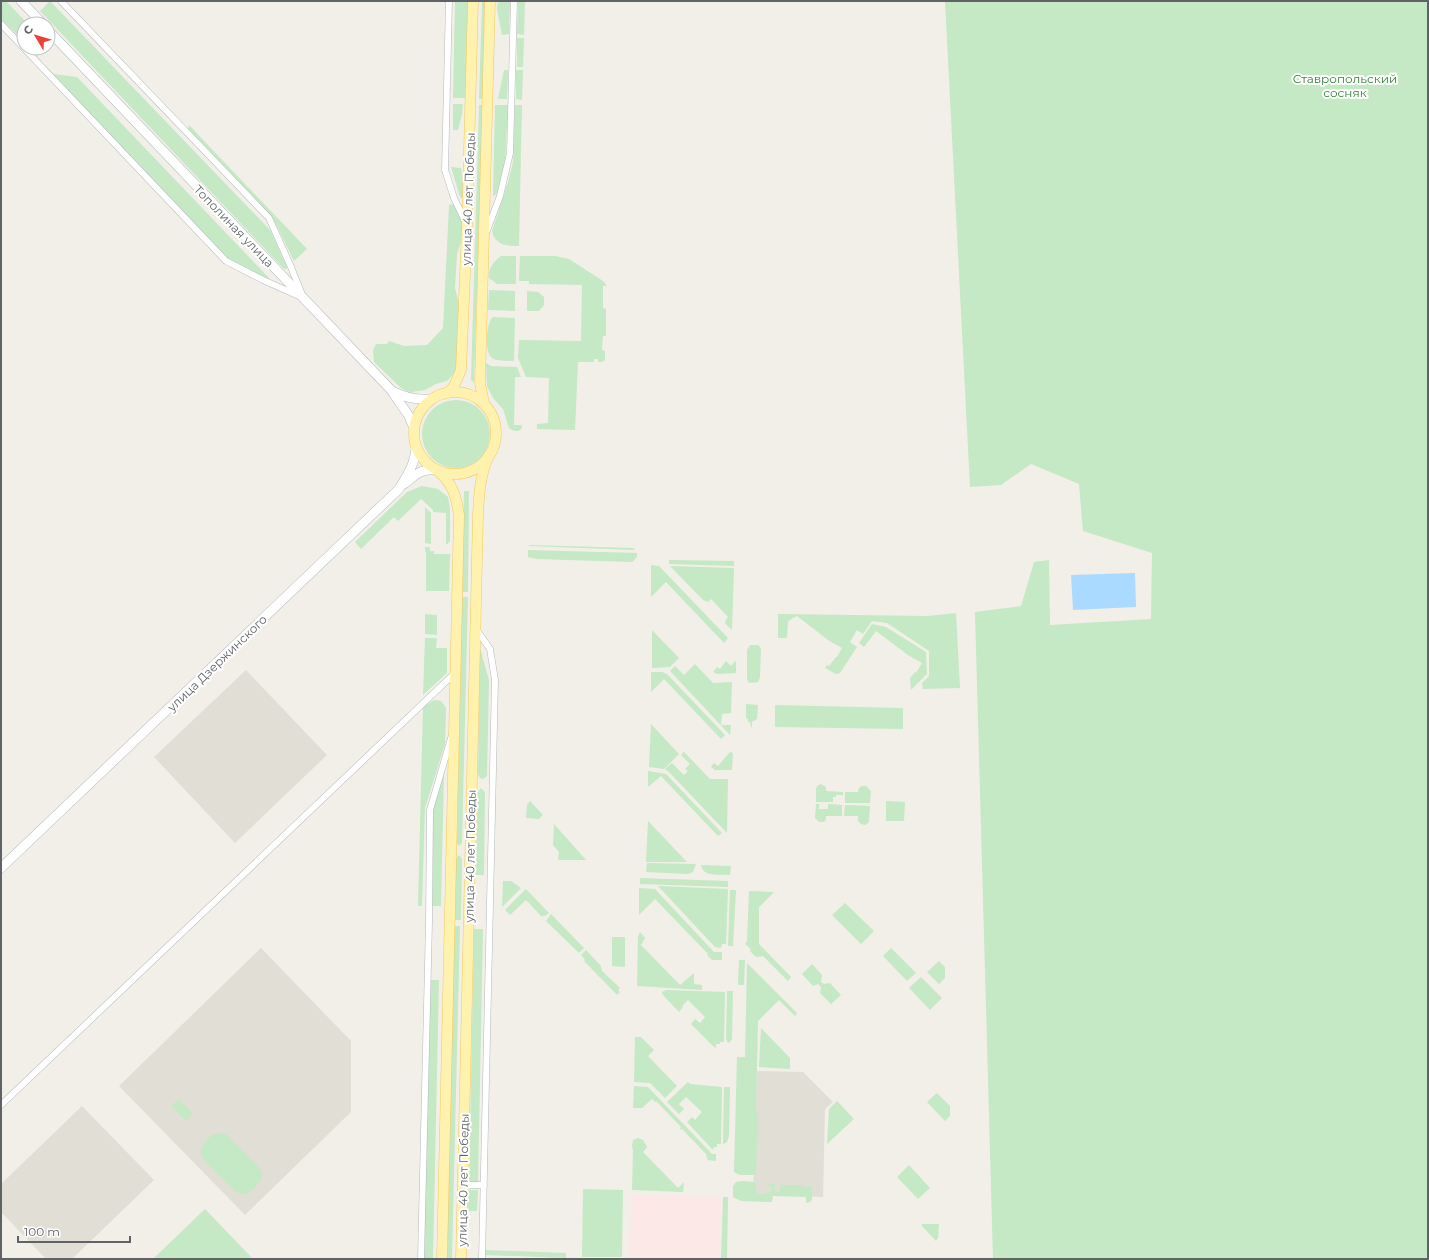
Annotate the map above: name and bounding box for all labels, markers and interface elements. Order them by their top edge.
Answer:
north arrow [16,16,56,56]
text: С [20,22,36,37]
park label: Ставропольский сосняк [1293,71,1397,100]
street label: улица 40 лет Победы [458,132,478,267]
street label: Тополиная улица [191,182,277,270]
street label: улица Дзержинского [163,611,270,715]
street label: улица 40 лет Победы [461,789,479,924]
street label: улица 40 лет Победы [454,1113,472,1248]
scale bar [18,1218,130,1244]
text: 100 m [24,1224,60,1239]

